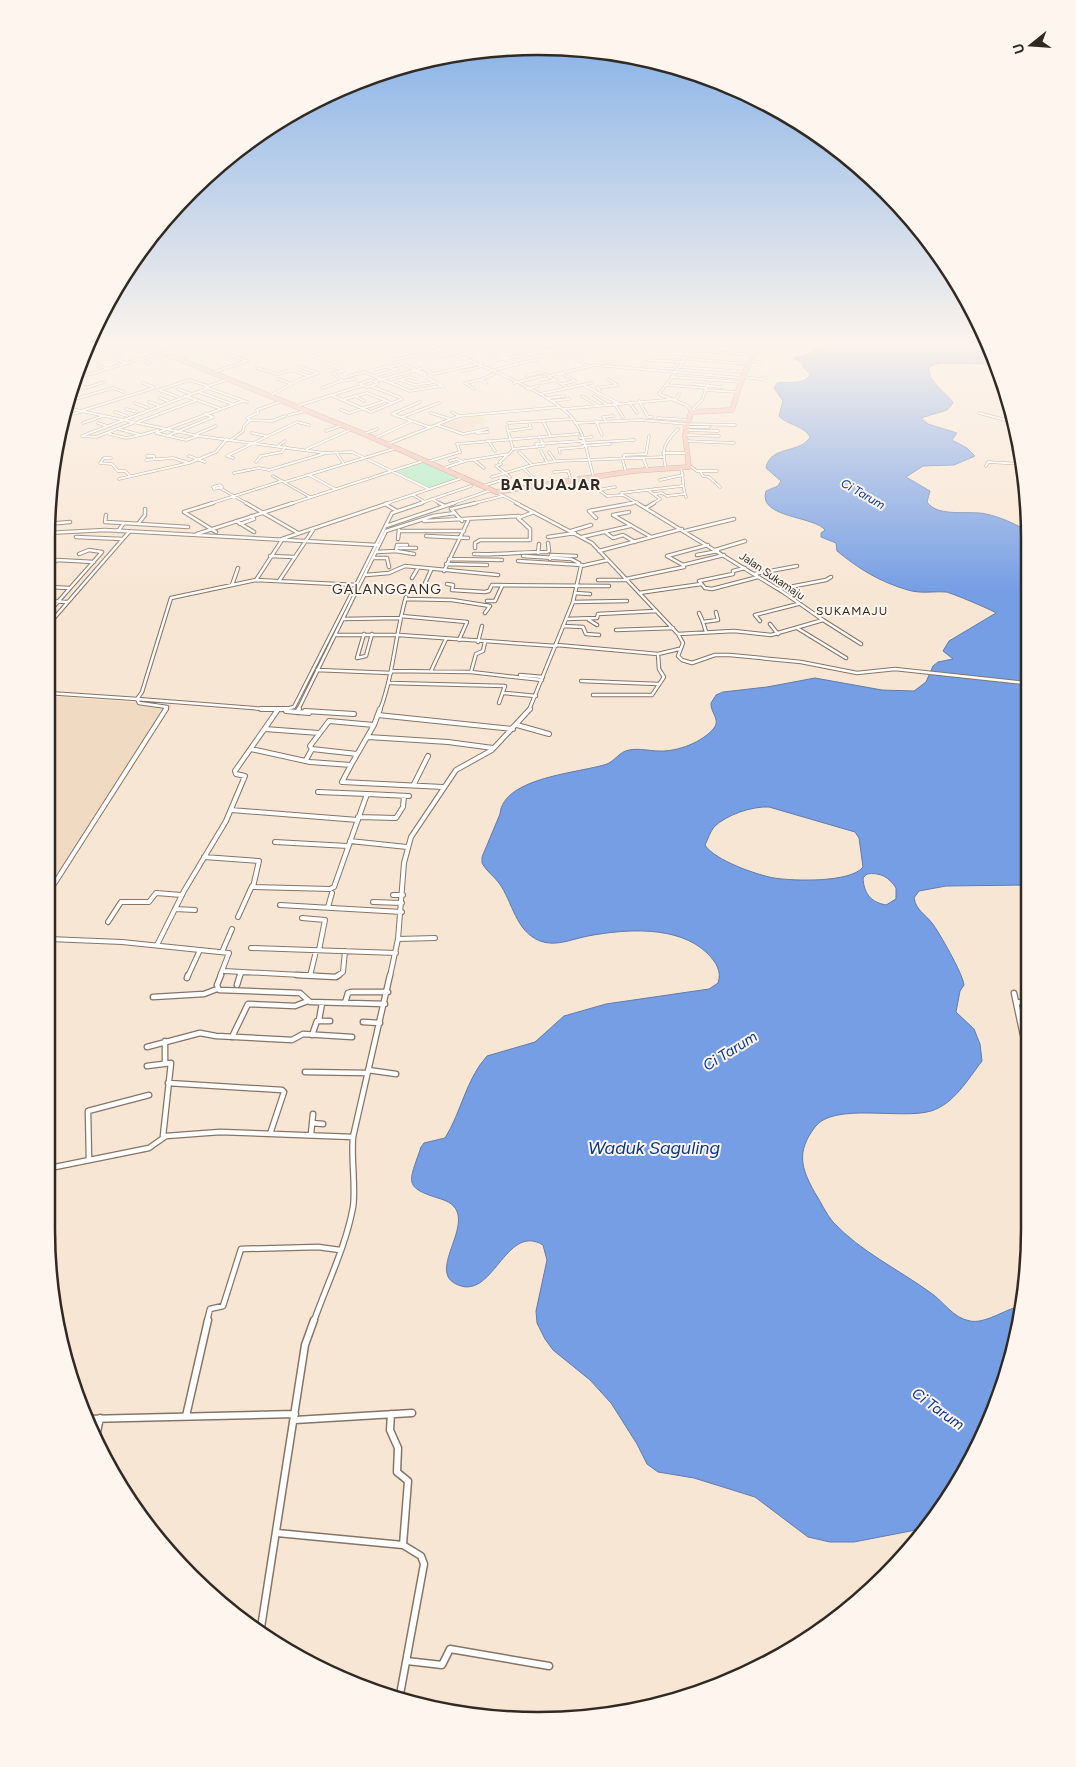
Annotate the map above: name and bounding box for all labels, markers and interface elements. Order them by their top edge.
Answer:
north arrow [1006,20,1056,70]
text: U [1009,41,1029,56]
district label: BATUJAJAR [501,475,601,494]
water label: Ci Tarum [839,476,887,512]
street label: Jalan Sukamaju [737,549,807,603]
district label: GALANGGANG [332,581,442,598]
district label: SUKAMAJU [816,604,888,618]
water label: Ci Tarum [700,1027,761,1075]
water label: Waduk Saguling [588,1137,720,1159]
water label: Ci Tarum [908,1384,968,1434]

